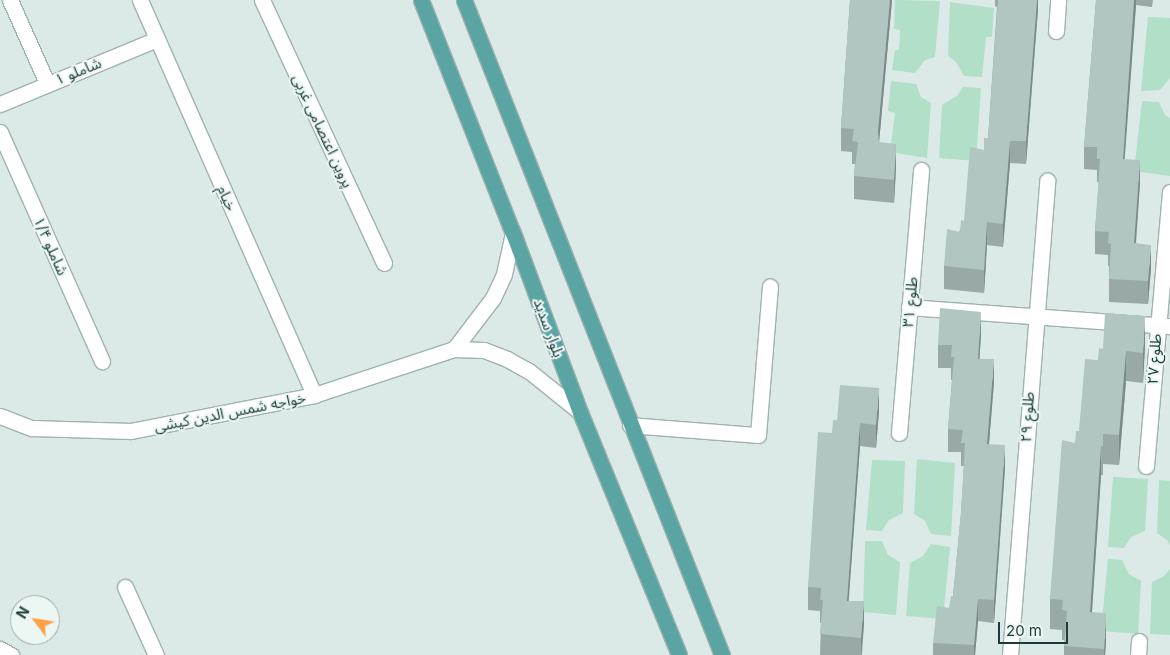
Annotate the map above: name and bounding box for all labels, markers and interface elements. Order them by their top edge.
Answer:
street label: شاملو ۱ [52,54,104,88]
street label: پروین اعتصامی غربی [289,71,357,191]
street label: خیام [213,182,241,214]
street label: شاملو ۱/۴ [30,214,72,278]
street label: طلوع ۳۱ [899,276,921,328]
street label: بلوار سدید [530,296,568,360]
street label: طلوع ۲۷ [1143,333,1165,385]
street label: خواجه شمس الدين كيشی [153,388,307,436]
street label: طلوع ۲۹ [1016,391,1038,443]
north arrow [10,595,60,645]
text: N [13,604,33,621]
scale bar [1000,612,1070,644]
text: 20 m [1006,621,1042,640]

